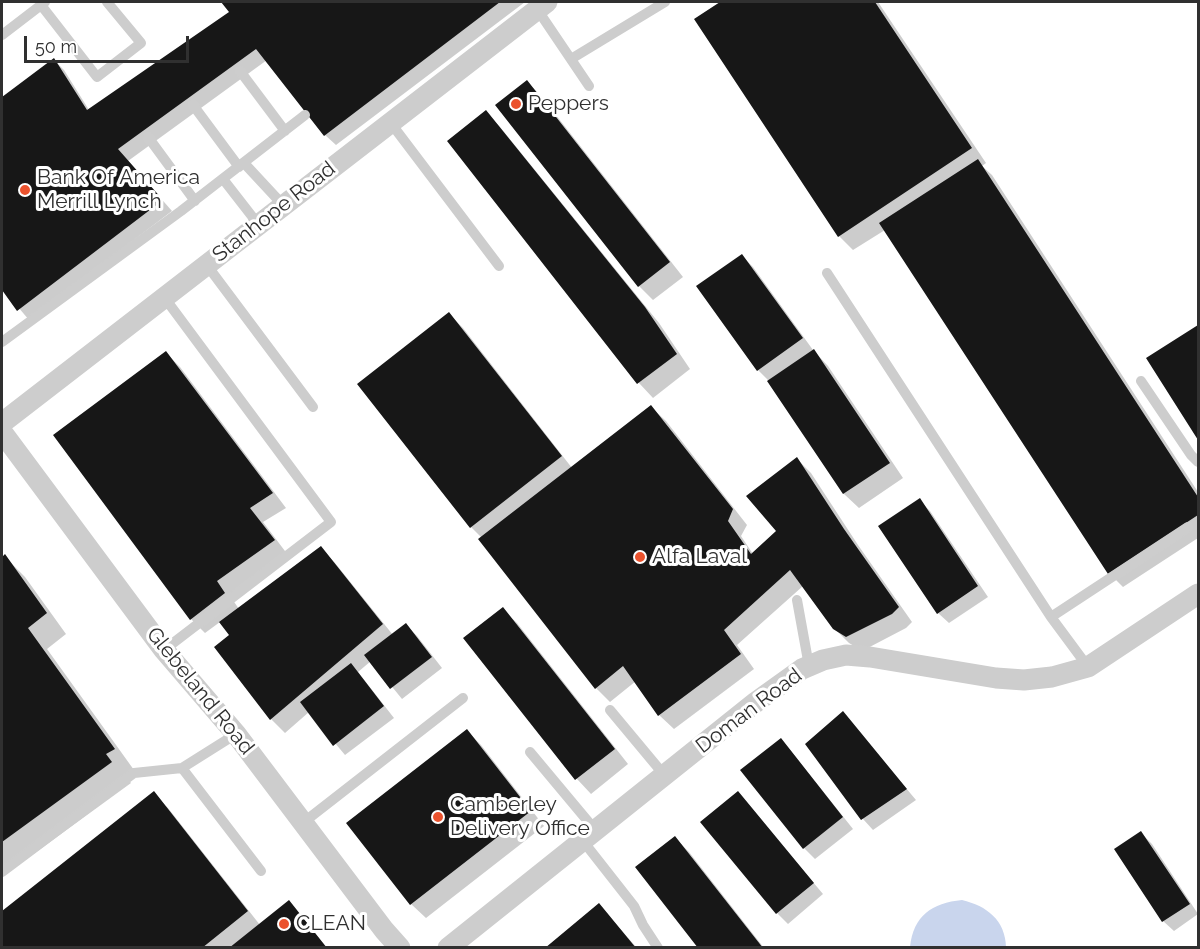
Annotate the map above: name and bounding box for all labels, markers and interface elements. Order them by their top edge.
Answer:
scale bar [27,24,192,62]
text: 50 m [35,36,77,57]
place label: Peppers [528,91,609,117]
marker: Peppers [509,97,523,111]
street label: Stanhope Road [208,156,340,268]
place label: Bank Of America Merrill Lynch [37,165,200,215]
marker: Bank Of America Merrill Lynch [18,183,32,197]
place label: Alfa Laval [652,544,747,570]
marker: Alfa Laval [633,550,647,564]
street label: Glebeland Road [141,622,259,760]
street label: Doman Road [691,663,807,759]
place label: Camberley Delivery Office [450,792,590,842]
marker: Camberley Delivery Office [431,810,445,824]
place label: CLEAN [296,911,366,937]
marker: CLEAN [277,917,291,931]

